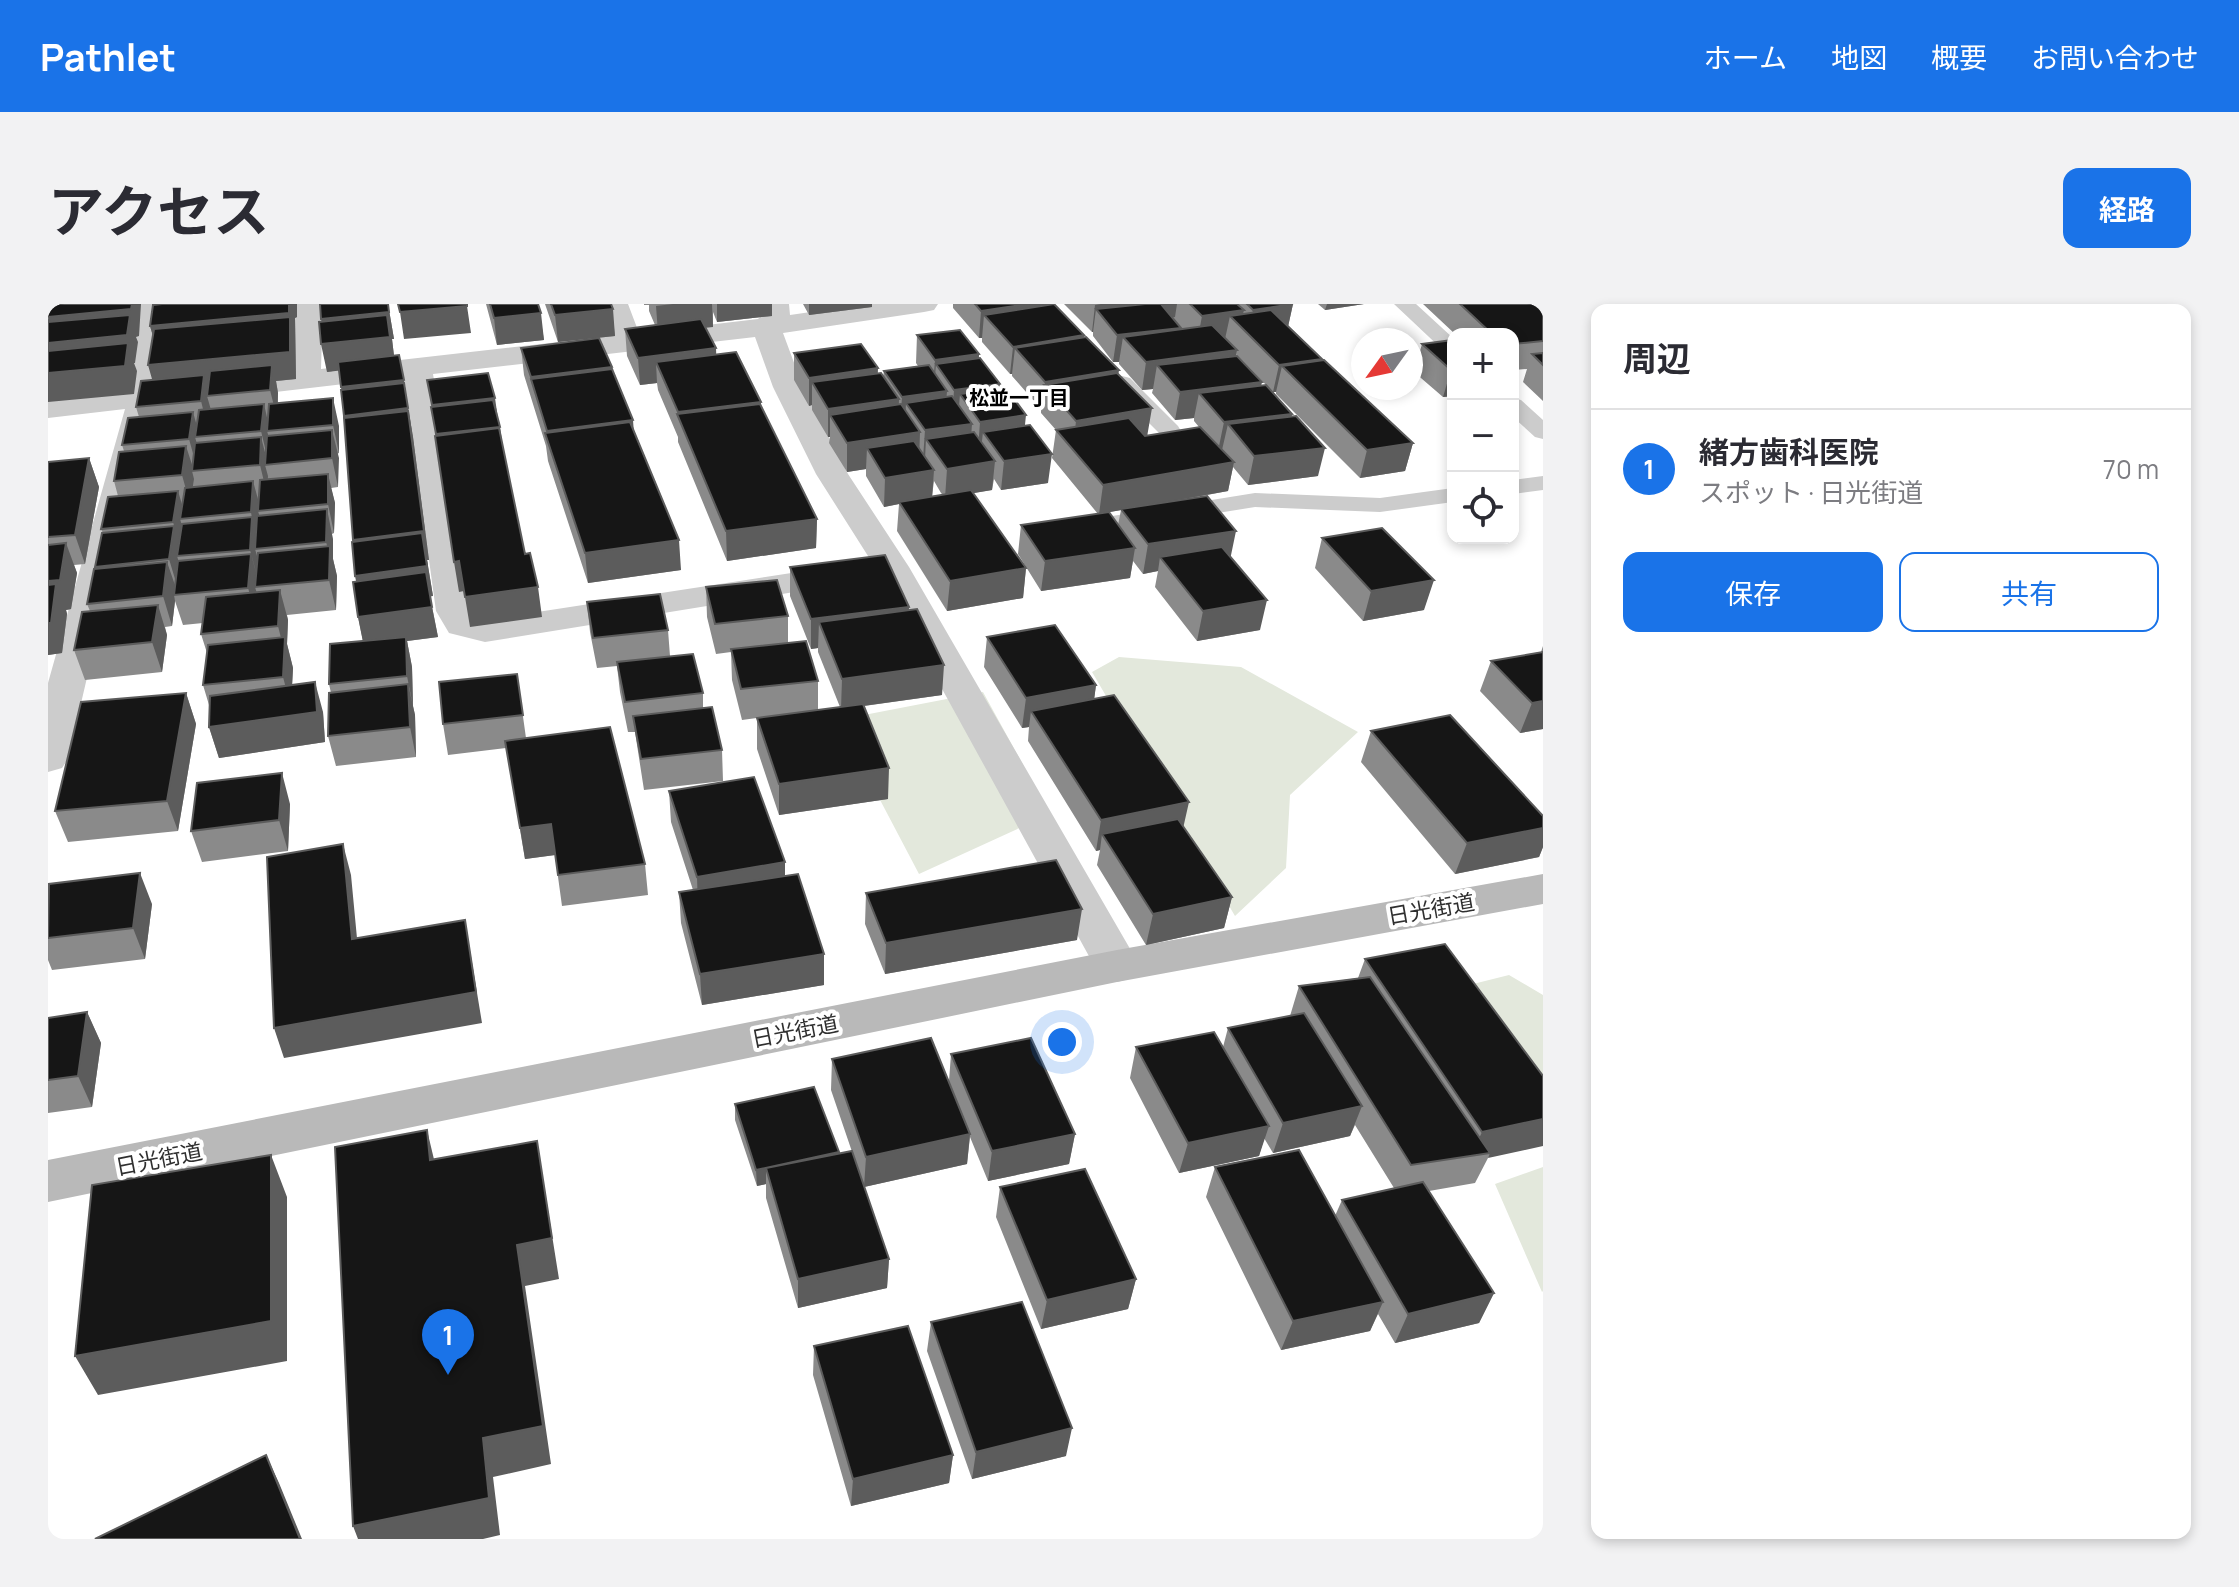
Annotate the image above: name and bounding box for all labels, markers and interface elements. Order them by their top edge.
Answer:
text: Pathlet [40,30,176,82]
text: ホーム [1704,38,1787,76]
text: 地図 [1831,38,1887,76]
text: 概要 [1931,38,1987,76]
text: お問い合わせ [2031,38,2199,76]
button: 経路 [2063,168,2191,248]
text: アクセス [48,172,269,249]
north arrow [1351,328,1423,400]
map controls [1447,328,1519,544]
button: + [1447,328,1519,400]
text: 周辺 [1623,335,1691,381]
district label: 松並一丁目 [969,384,1069,411]
button: − [1447,400,1519,472]
text: 緒方歯科医院 [1699,431,1879,472]
text: 1 [1643,451,1655,487]
text: 70 m [2103,451,2159,487]
button: locate [1447,472,1519,544]
text: スポット · 日光街道 [1699,474,1923,510]
button: 保存 [1623,552,1883,632]
button: 共有 [1899,552,2159,632]
street label: 日光街道 [1385,887,1477,931]
street label: 日光街道 [749,1008,841,1054]
your location [1042,1022,1082,1062]
street label: 日光街道 [113,1136,205,1182]
pin: 1 [422,1309,474,1375]

